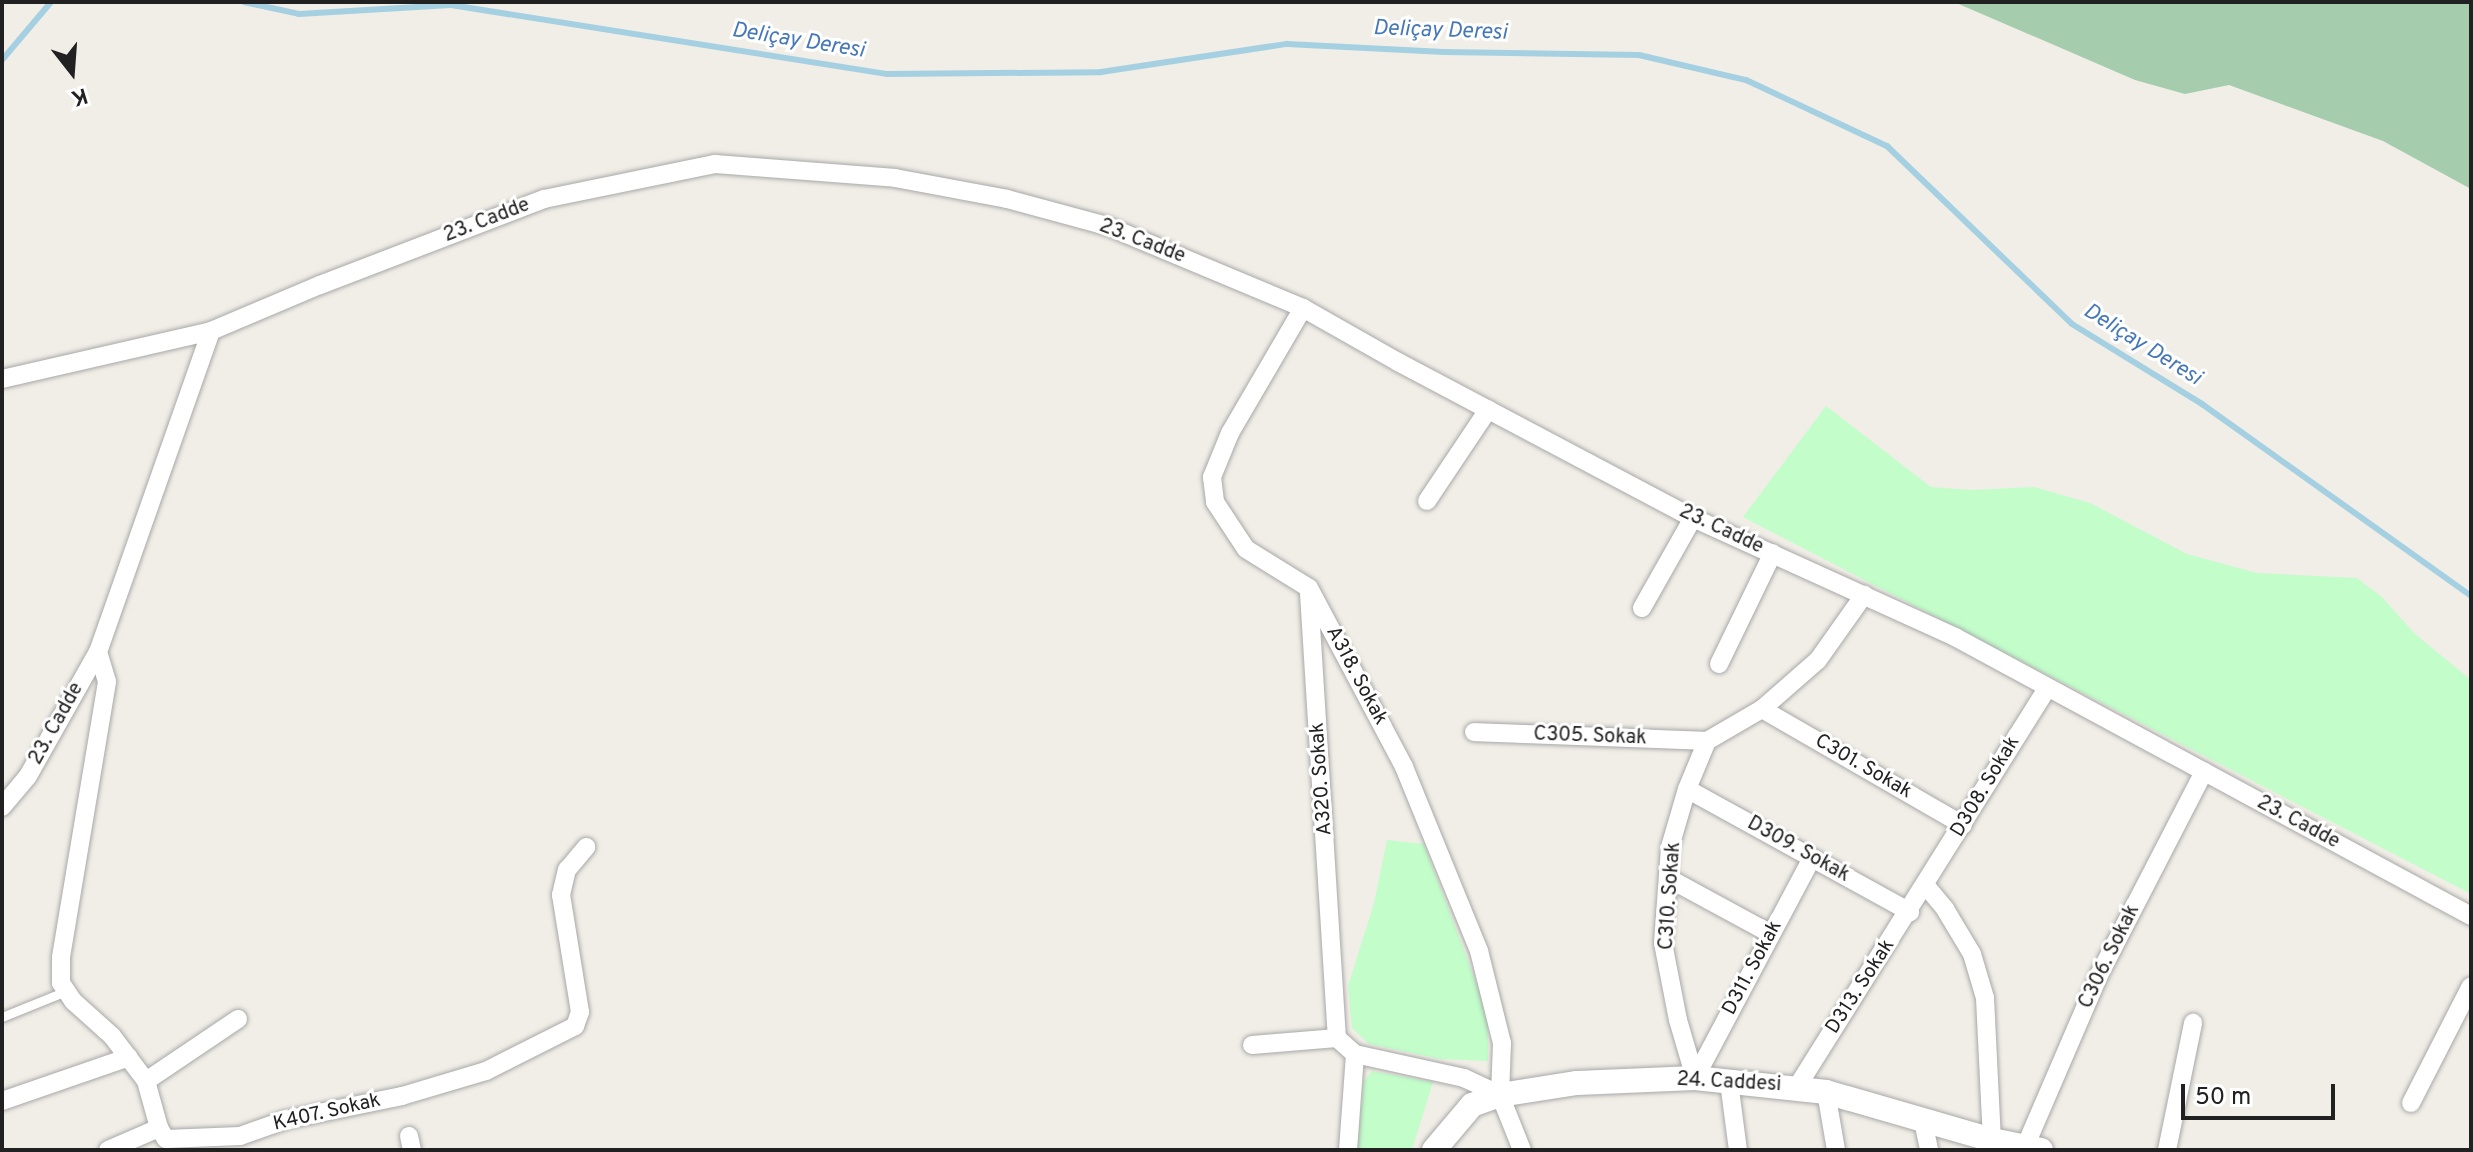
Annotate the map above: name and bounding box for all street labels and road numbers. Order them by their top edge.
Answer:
street label: 23. Cadde [441,194,533,248]
street label: 23. Cadde [1096,215,1188,269]
street label: 23. Cadde [1675,500,1767,560]
street label: A318. Sokak [1320,623,1392,729]
street label: 23. Cadde [25,679,89,769]
street label: A320. Sokak [1306,722,1338,836]
street label: C305. Sokak [1533,723,1647,751]
street label: C301. Sokak [1810,730,1916,804]
street label: D308. Sokak [1946,732,2026,842]
street label: 23. Cadde [2252,791,2344,855]
street label: D309. Sokak [1743,812,1853,888]
street label: C310. Sokak [1655,841,1687,951]
street label: C306. Sokak [2074,901,2146,1013]
street label: D311. Sokak [1718,917,1788,1019]
street label: D313. Sokak [1821,935,1901,1039]
street label: 24. Caddesi [1676,1068,1782,1098]
street label: K407. Sokak [271,1089,383,1137]

